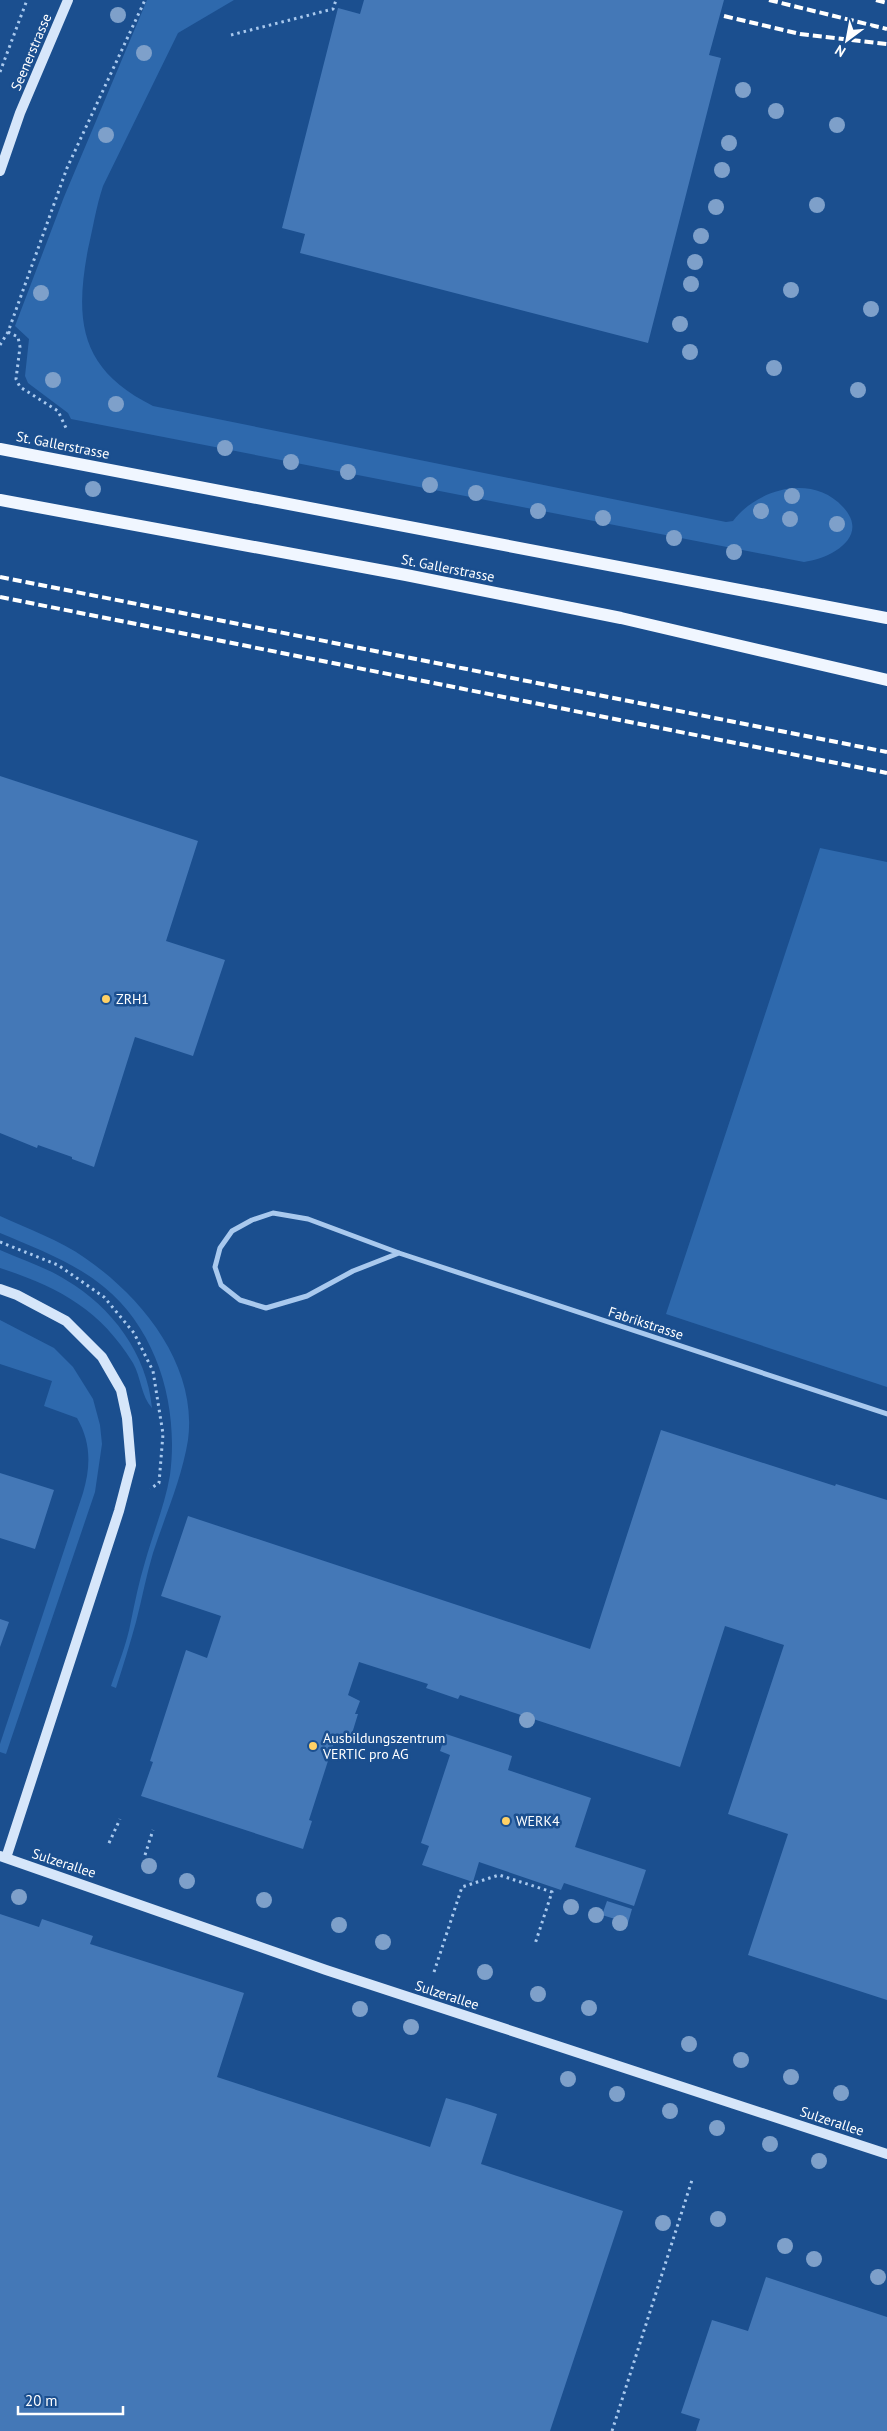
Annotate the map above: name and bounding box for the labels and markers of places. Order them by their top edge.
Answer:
place label: ZRH1 [116,990,149,1008]
marker: ZRH1 [100,993,112,1005]
place label: Ausbildungszentrum VERTIC pro AG [322,1729,445,1763]
marker: Ausbildungszentrum VERTIC pro AG [307,1740,319,1752]
place label: WERK4 [516,1812,560,1830]
marker: WERK4 [500,1815,512,1827]

